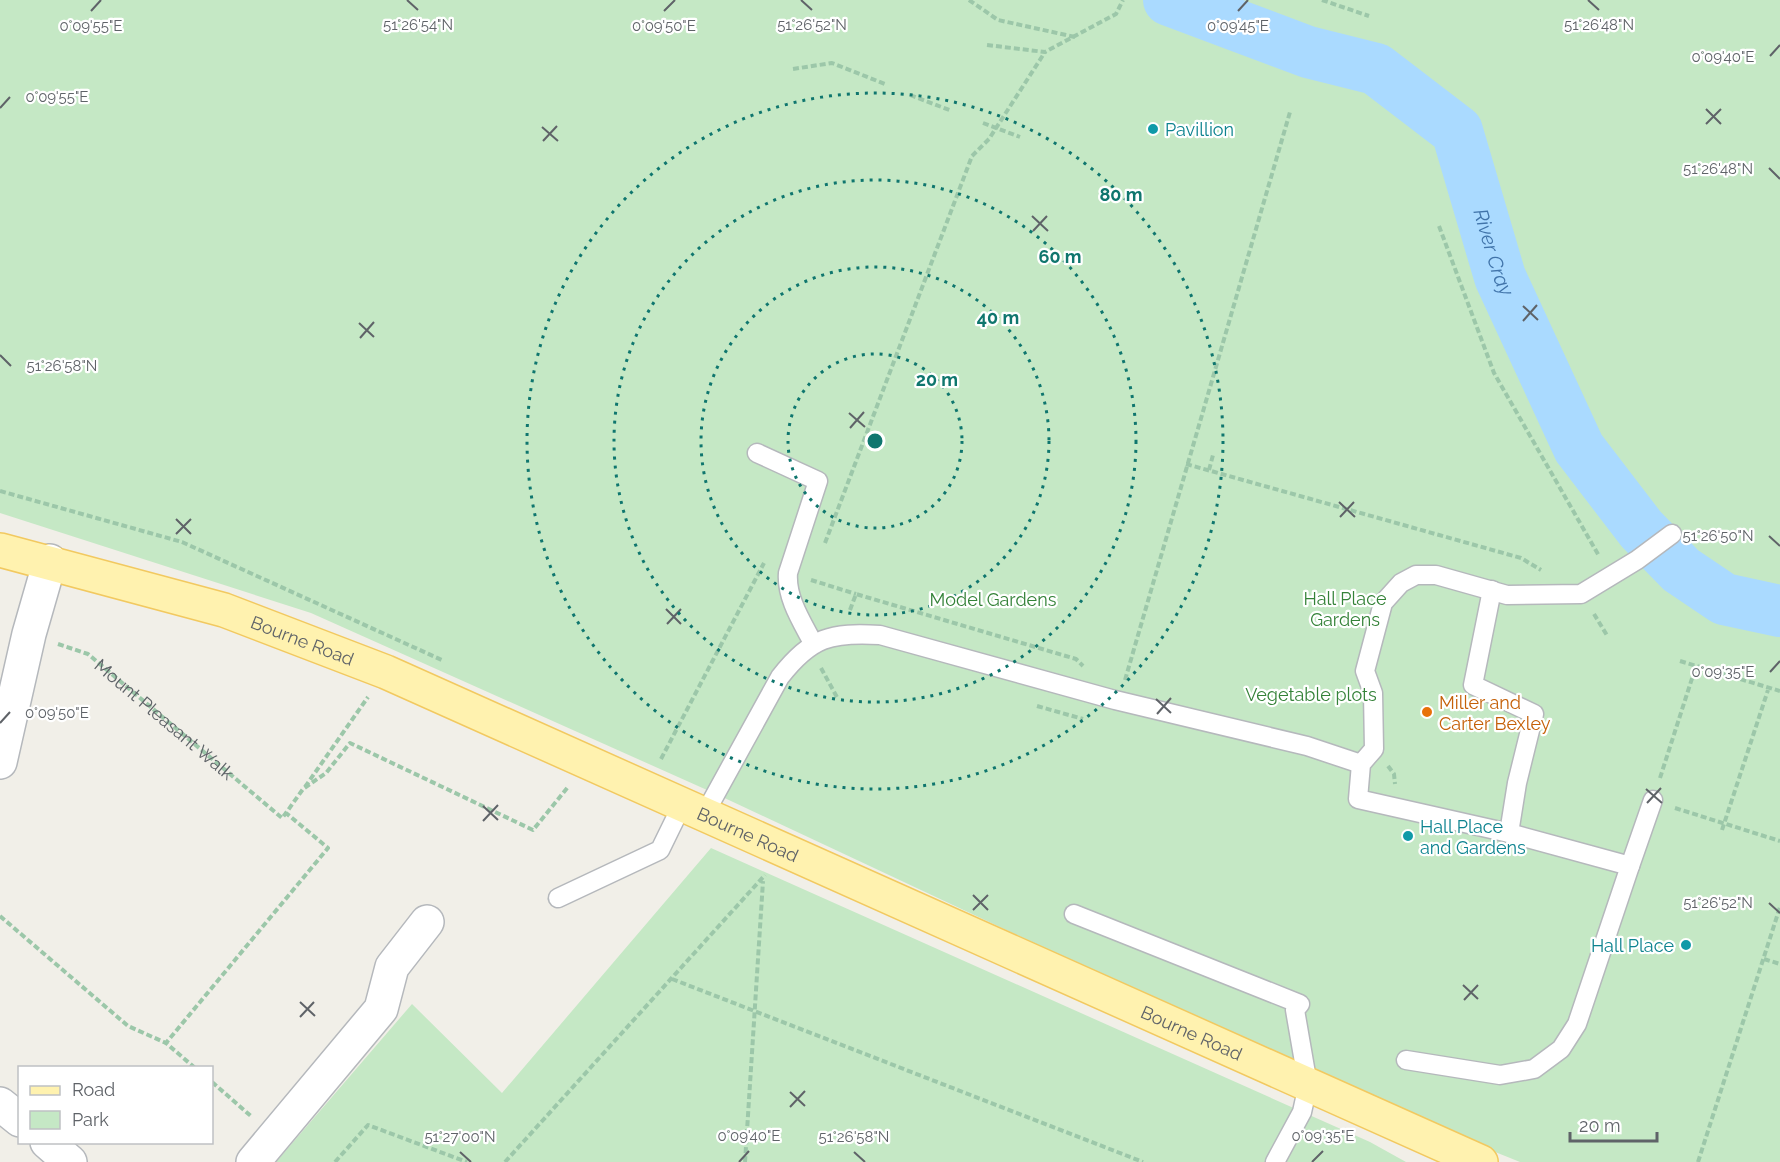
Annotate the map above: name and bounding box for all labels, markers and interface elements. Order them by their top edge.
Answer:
text: 51°26'54"N [383,16,453,34]
text: 51°26'52"N [777,16,847,34]
text: 51°26'48"N [1564,16,1634,34]
text: 0°09'55"E [60,17,122,35]
text: 0°09'50"E [632,17,696,35]
text: 0°09'45"E [1207,17,1269,35]
text: 0°09'40"E [1692,48,1754,66]
text: 0°09'55"E [26,88,88,106]
place label: Pavillion [1165,119,1234,140]
marker: Pavillion [1146,122,1160,136]
text: 51°26'48"N [1683,160,1753,178]
text: 80 m [1099,184,1143,205]
water label: River Cray [1469,206,1520,301]
text: 60 m [1038,246,1082,267]
text: 40 m [977,307,1019,328]
text: 51°26'58"N [27,357,97,375]
text: 20 m [916,369,958,390]
centre of rings [865,431,885,451]
text: 51°26'50"N [1682,527,1754,545]
park label: Hall Place Gardens [1303,588,1387,630]
park label: Model Gardens [930,589,1057,610]
street label: Bourne Road [248,611,357,669]
street label: Mount Pleasant Walk [91,654,239,784]
text: 0°09'35"E [1692,663,1754,681]
park label: Vegetable plots [1245,684,1377,705]
place label: Miller and Carter Bexley [1439,692,1551,734]
text: 0°09'50"E [25,704,89,722]
marker: Miller and Carter Bexley [1420,705,1434,719]
street label: Bourne Road [694,802,802,866]
place label: Hall Place and Gardens [1420,816,1526,858]
marker: Hall Place and Gardens [1401,829,1415,843]
text: 51°26'52"N [1683,894,1753,912]
place label: Hall Place [1591,935,1674,956]
marker: Hall Place [1679,938,1693,952]
street label: Bourne Road [1138,1001,1246,1064]
legend [18,1066,213,1144]
text: Road [72,1079,115,1100]
scale bar [1570,1105,1657,1143]
text: Park [72,1109,109,1130]
text: 20 m [1579,1115,1621,1136]
text: 0°09'40"E [718,1127,780,1145]
text: 0°09'35"E [1292,1127,1354,1145]
text: 51°27'00"N [424,1128,496,1146]
text: 51°26'58"N [819,1128,889,1146]

